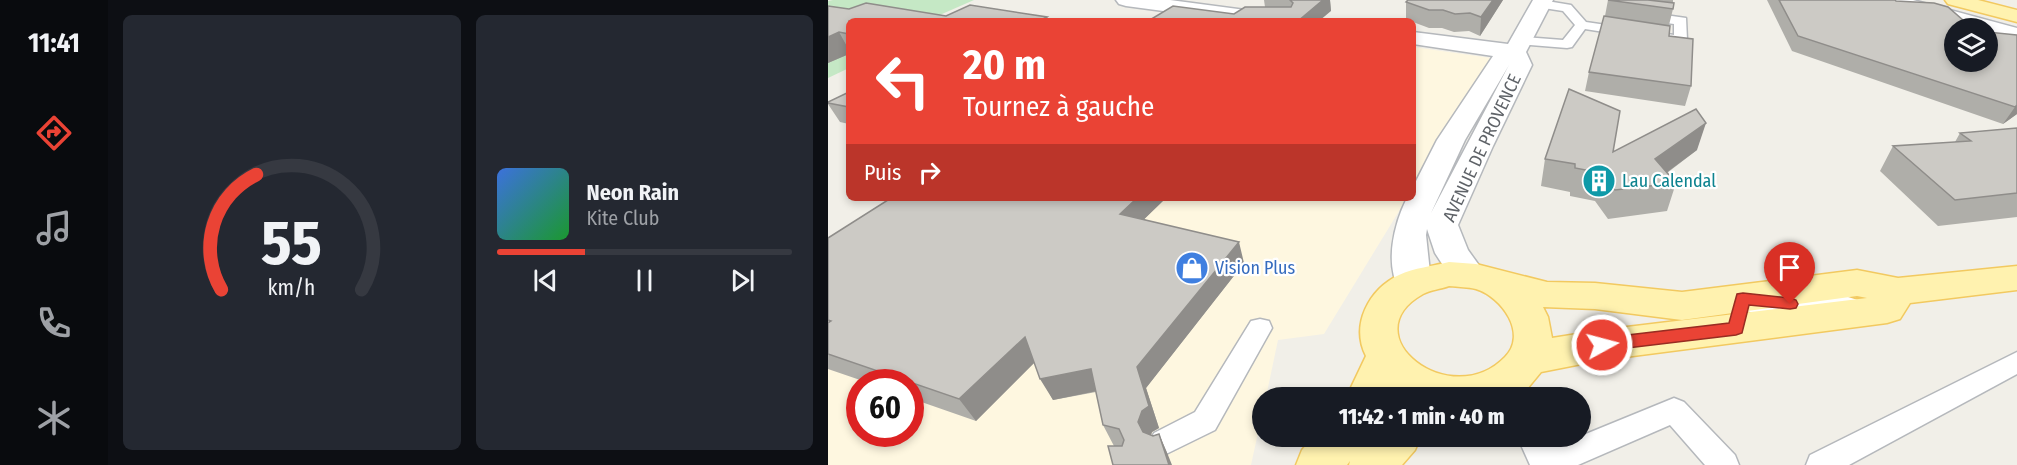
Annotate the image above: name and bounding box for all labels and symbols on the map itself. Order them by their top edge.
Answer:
street label: AVENUE DE PROVENCE [1438,71,1526,225]
building icon: Lau Calendal [1581,163,1617,199]
place label: Lau Calendal [1622,170,1716,192]
pin [1764,242,1815,304]
shop icon: Vision Plus [1174,250,1210,286]
place label: Vision Plus [1215,257,1296,279]
position arrow [1570,313,1634,377]
speed limit sign: 60 [846,369,924,447]

